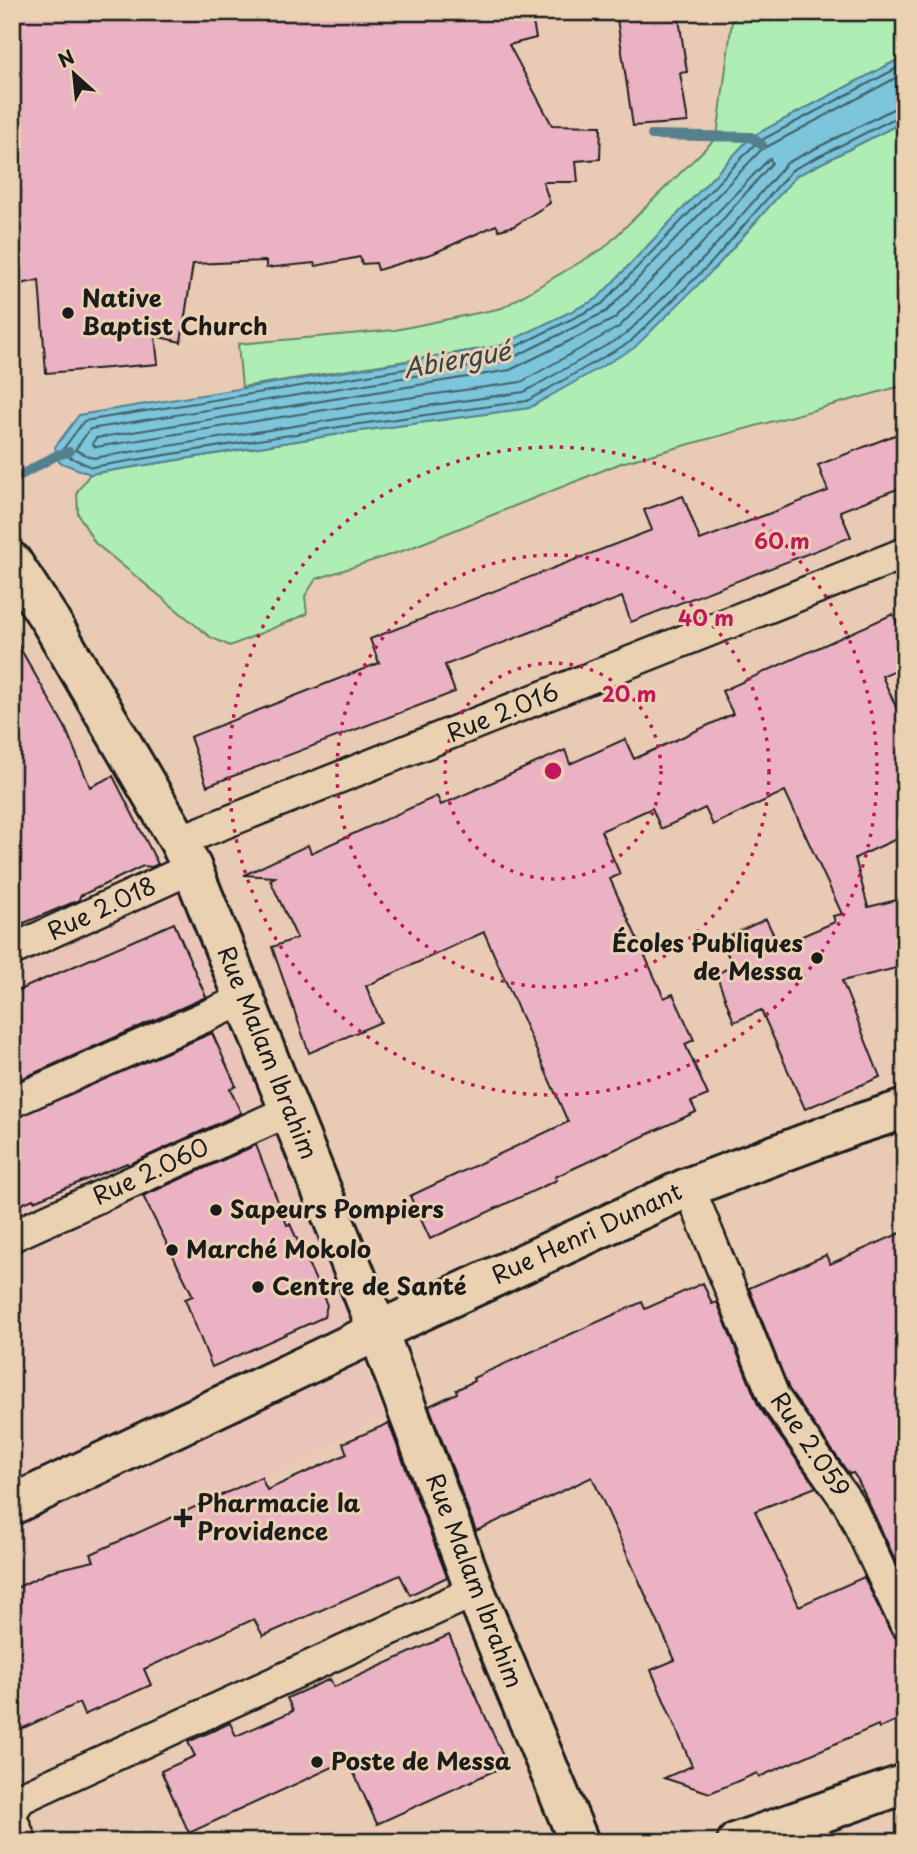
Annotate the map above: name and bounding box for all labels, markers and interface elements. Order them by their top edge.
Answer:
north arrow [38,38,108,108]
text: N [53,42,79,74]
place label: Native Baptist Church [82,279,268,343]
marker: Native Baptist Church [60,305,76,321]
water label: Abiergué [400,330,516,387]
text: 60 m [754,524,810,556]
text: 40 m [678,601,734,633]
street label: Rue 2.016 [441,672,564,750]
text: 20 m [602,677,656,709]
centre of rings [541,759,565,783]
street label: Rue 2.018 [41,866,161,948]
place label: Écoles Publiques de Messa [612,924,804,988]
street label: Rue Malam Ibrahim [210,940,328,1164]
marker: Écoles Publiques de Messa [809,950,825,966]
street label: Rue 2.060 [86,1128,214,1213]
street label: Rue Henri Dunant [485,1172,687,1292]
place label: Sapeurs Pompiers [230,1190,444,1226]
marker: Sapeurs Pompiers [208,1202,224,1218]
place label: Marché Mokolo [186,1230,371,1266]
marker: Marché Mokolo [164,1242,180,1258]
place label: Centre de Santé [272,1267,467,1303]
marker: Centre de Santé [250,1279,266,1295]
street label: Rue 2.059 [763,1384,860,1504]
street label: Rue Malam Ibrahim [418,1468,533,1693]
place label: Pharmacie la Providence [197,1484,361,1548]
marker: Pharmacie la Providence [175,1510,191,1526]
place label: Poste de Messa [331,1742,512,1778]
marker: Poste de Messa [309,1754,325,1770]

